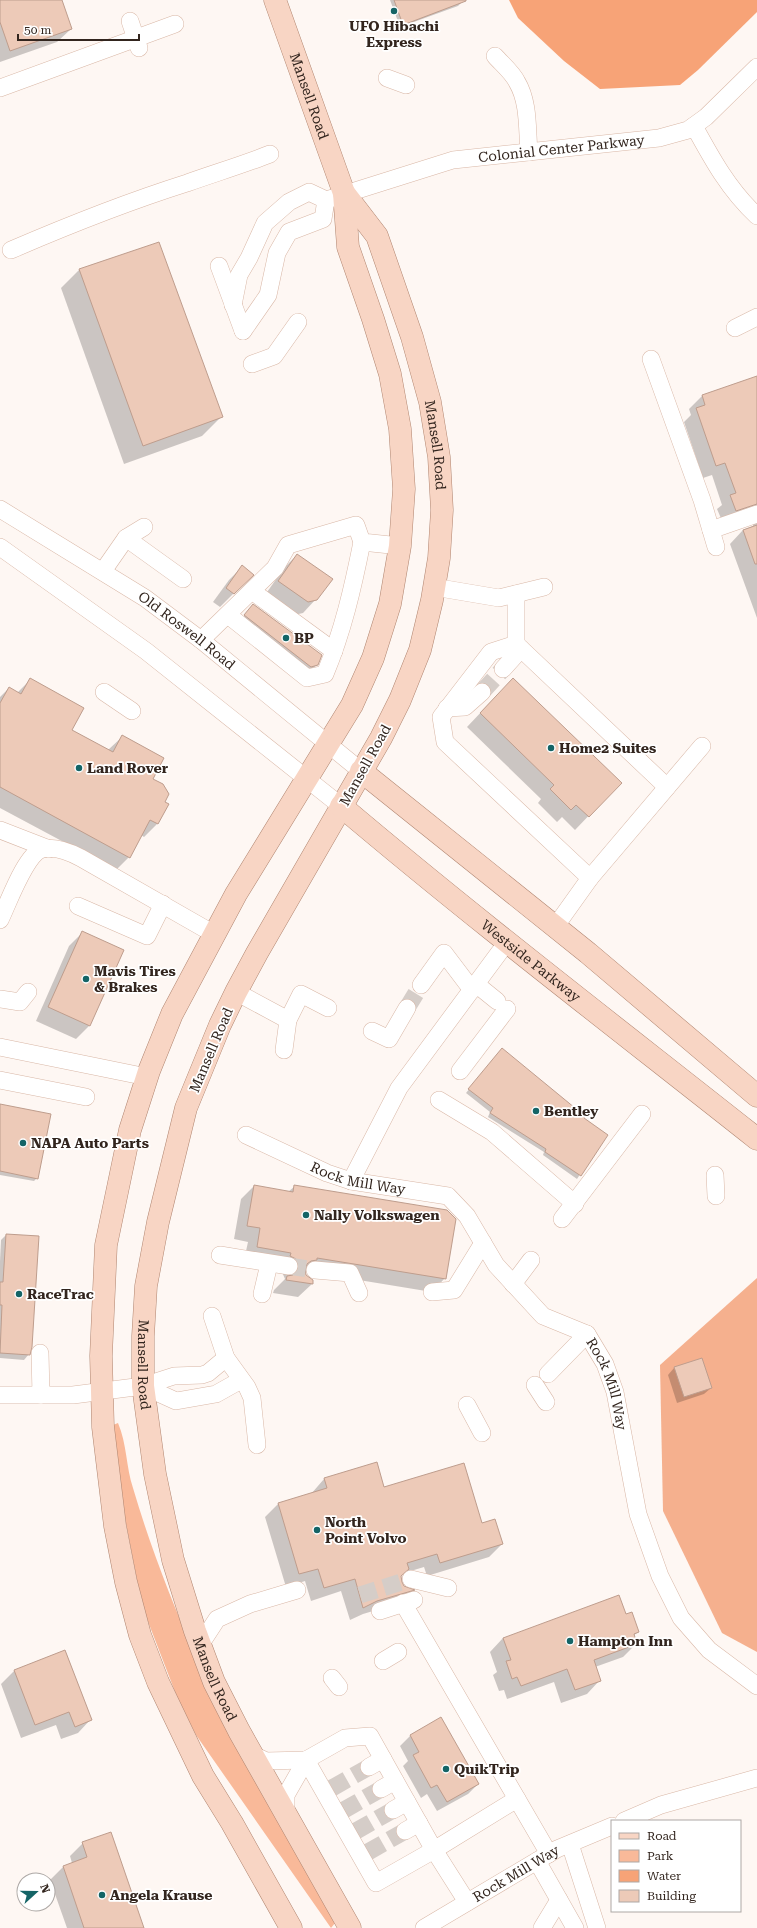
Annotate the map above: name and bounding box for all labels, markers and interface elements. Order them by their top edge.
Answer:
marker: UFO Hibachi Express [389,6,399,16]
scale bar [18,16,139,42]
place label: UFO Hibachi Express [349,18,439,50]
text: 50 m [24,23,51,37]
street label: Mansell Road [287,51,332,141]
street label: Colonial Center Parkway [477,132,646,165]
street label: Mansell Road [422,399,449,490]
street label: Old Roswell Road [135,588,239,673]
place label: BP [294,630,314,646]
marker: BP [281,633,291,643]
street label: Mansell Road [336,722,394,808]
place label: Home2 Suites [559,740,656,756]
marker: Home2 Suites [546,743,556,753]
place label: Land Rover [87,760,169,776]
marker: Land Rover [74,763,84,773]
street label: Westside Parkway [478,917,584,1006]
place label: Mavis Tires & Brakes [94,963,176,995]
marker: Mavis Tires & Brakes [81,974,91,984]
street label: Mansell Road [186,1005,236,1095]
place label: Bentley [544,1103,599,1119]
marker: Bentley [531,1106,541,1116]
place label: NAPA Auto Parts [31,1135,149,1151]
marker: NAPA Auto Parts [18,1138,28,1148]
street label: Rock Mill Way [308,1158,407,1197]
place label: Nally Volkswagen [314,1207,440,1223]
marker: Nally Volkswagen [301,1210,311,1220]
place label: RaceTrac [27,1286,94,1302]
marker: RaceTrac [14,1289,24,1299]
street label: Mansell Road [135,1319,154,1411]
street label: Rock Mill Way [583,1335,630,1432]
place label: North Point Volvo [325,1514,407,1546]
marker: North Point Volvo [312,1525,322,1535]
place label: Hampton Inn [578,1633,673,1649]
street label: Mansell Road [190,1634,241,1724]
marker: Hampton Inn [565,1636,575,1646]
place label: QuikTrip [454,1761,520,1777]
marker: QuikTrip [441,1764,451,1774]
legend [611,1820,741,1912]
text: Road [647,1829,677,1843]
street label: Rock Mill Way [470,1841,563,1905]
text: Park [647,1849,674,1863]
text: Water [647,1869,681,1883]
north arrow [16,1872,56,1912]
text: N [37,1882,53,1895]
place label: Angela Krause [110,1887,212,1903]
text: Building [647,1889,696,1903]
marker: Angela Krause [97,1890,107,1900]

